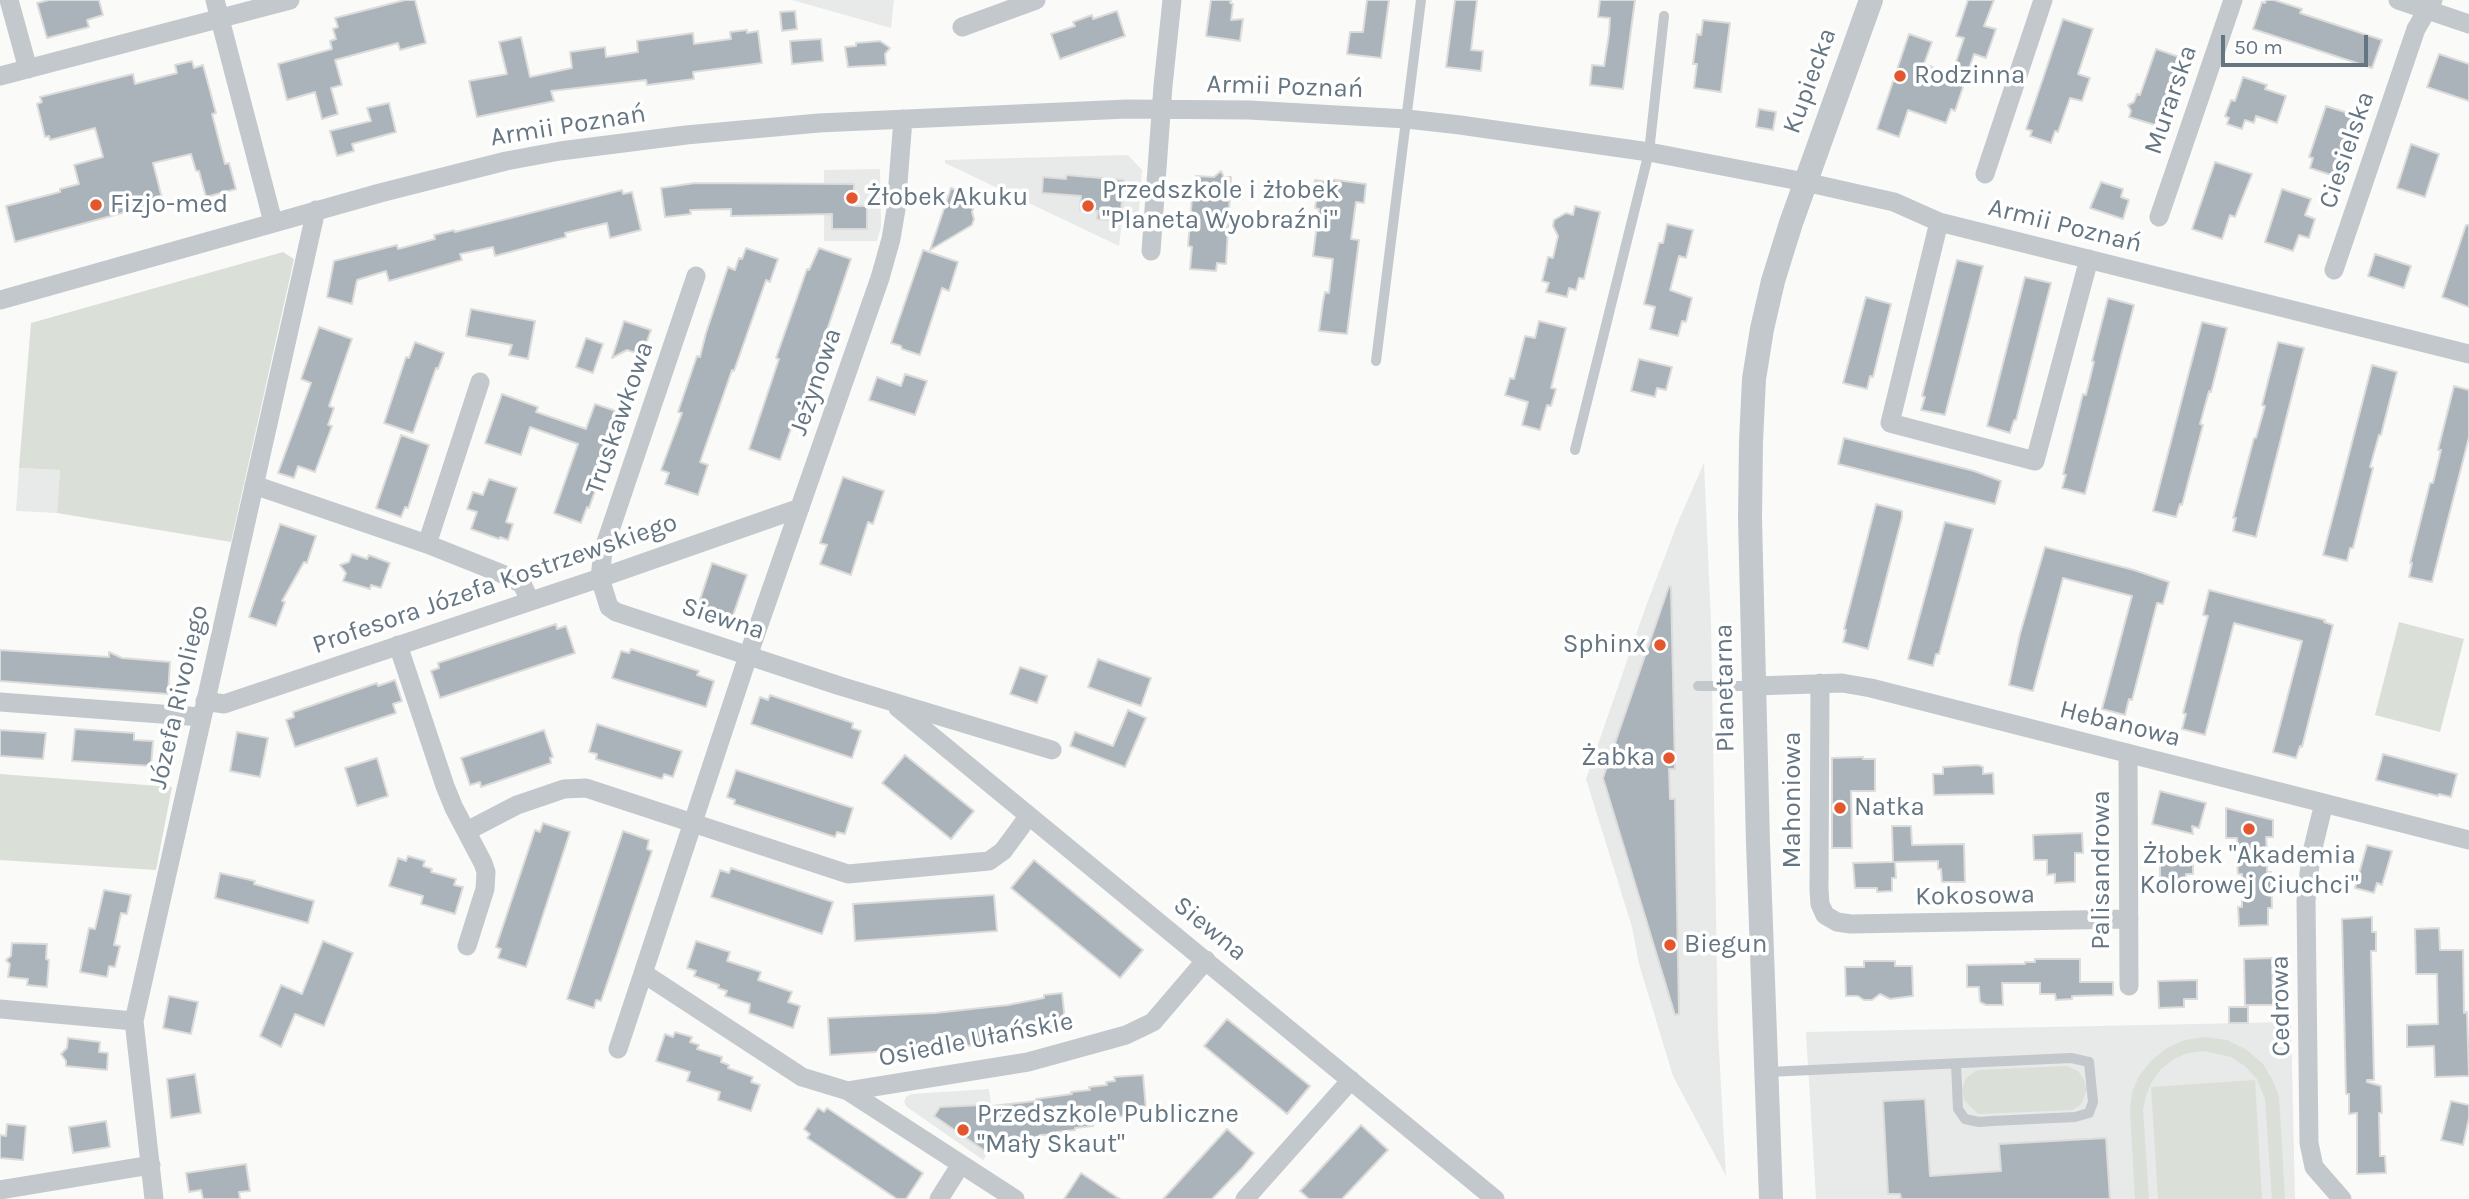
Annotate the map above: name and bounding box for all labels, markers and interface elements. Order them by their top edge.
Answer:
scale bar [2224,21,2371,65]
street label: Kupiecka [1776,24,1844,138]
text: 50 m [2234,35,2283,59]
street label: Murarska [2138,41,2204,159]
place label: Rodzinna [1914,60,2025,92]
marker: Rodzinna [1892,68,1908,84]
street label: Armii Poznań [1206,69,1364,105]
street label: Ciesielska [2312,87,2382,213]
street label: Armii Poznań [488,98,648,154]
place label: Przedszkole i żłobek "Planeta Wyobraźni" [1102,175,1340,236]
place label: Żłobek Akuku [866,182,1028,214]
place label: Fizjo-med [110,189,228,221]
marker: Żłobek Akuku [844,190,860,206]
street label: Armii Poznań [1985,192,2145,260]
marker: Fizjo-med [88,197,104,213]
marker: Przedszkole i żłobek "Planeta Wyobraźni" [1080,198,1096,214]
street label: Jeżynowa [783,324,849,440]
street label: Truskawkowa [579,337,661,499]
street label: Profesora Józefa Kostrzewskiego [309,507,681,661]
street label: Siewna [677,591,769,647]
street label: Józefa Rivoliego [143,602,215,792]
street label: Planetarna [1708,623,1742,753]
place label: Sphinx [1563,629,1646,661]
marker: Sphinx [1652,637,1668,653]
street label: Hebanowa [2056,694,2184,754]
street label: Mahoniowa [1777,731,1809,869]
place label: Żabka [1581,742,1655,774]
marker: Żabka [1661,750,1677,766]
street label: Palisandrowa [2086,790,2118,950]
place label: Natka [1854,792,1925,824]
marker: Natka [1832,800,1848,816]
marker: Żłobek "Akademia Kolorowej Ciuchci" [2241,821,2257,837]
place label: Żłobek "Akademia Kolorowej Ciuchci" [2139,840,2359,902]
street label: Kokosowa [1915,879,2035,913]
street label: Siewna [1167,890,1253,968]
place label: Biegun [1684,929,1767,961]
marker: Biegun [1662,937,1678,953]
street label: Cedrowa [2265,955,2297,1057]
street label: Osiedle Ułańskie [876,1006,1076,1074]
place label: Przedszkole Publiczne "Mały Skaut" [977,1099,1239,1160]
marker: Przedszkole Publiczne "Mały Skaut" [955,1122,971,1138]

